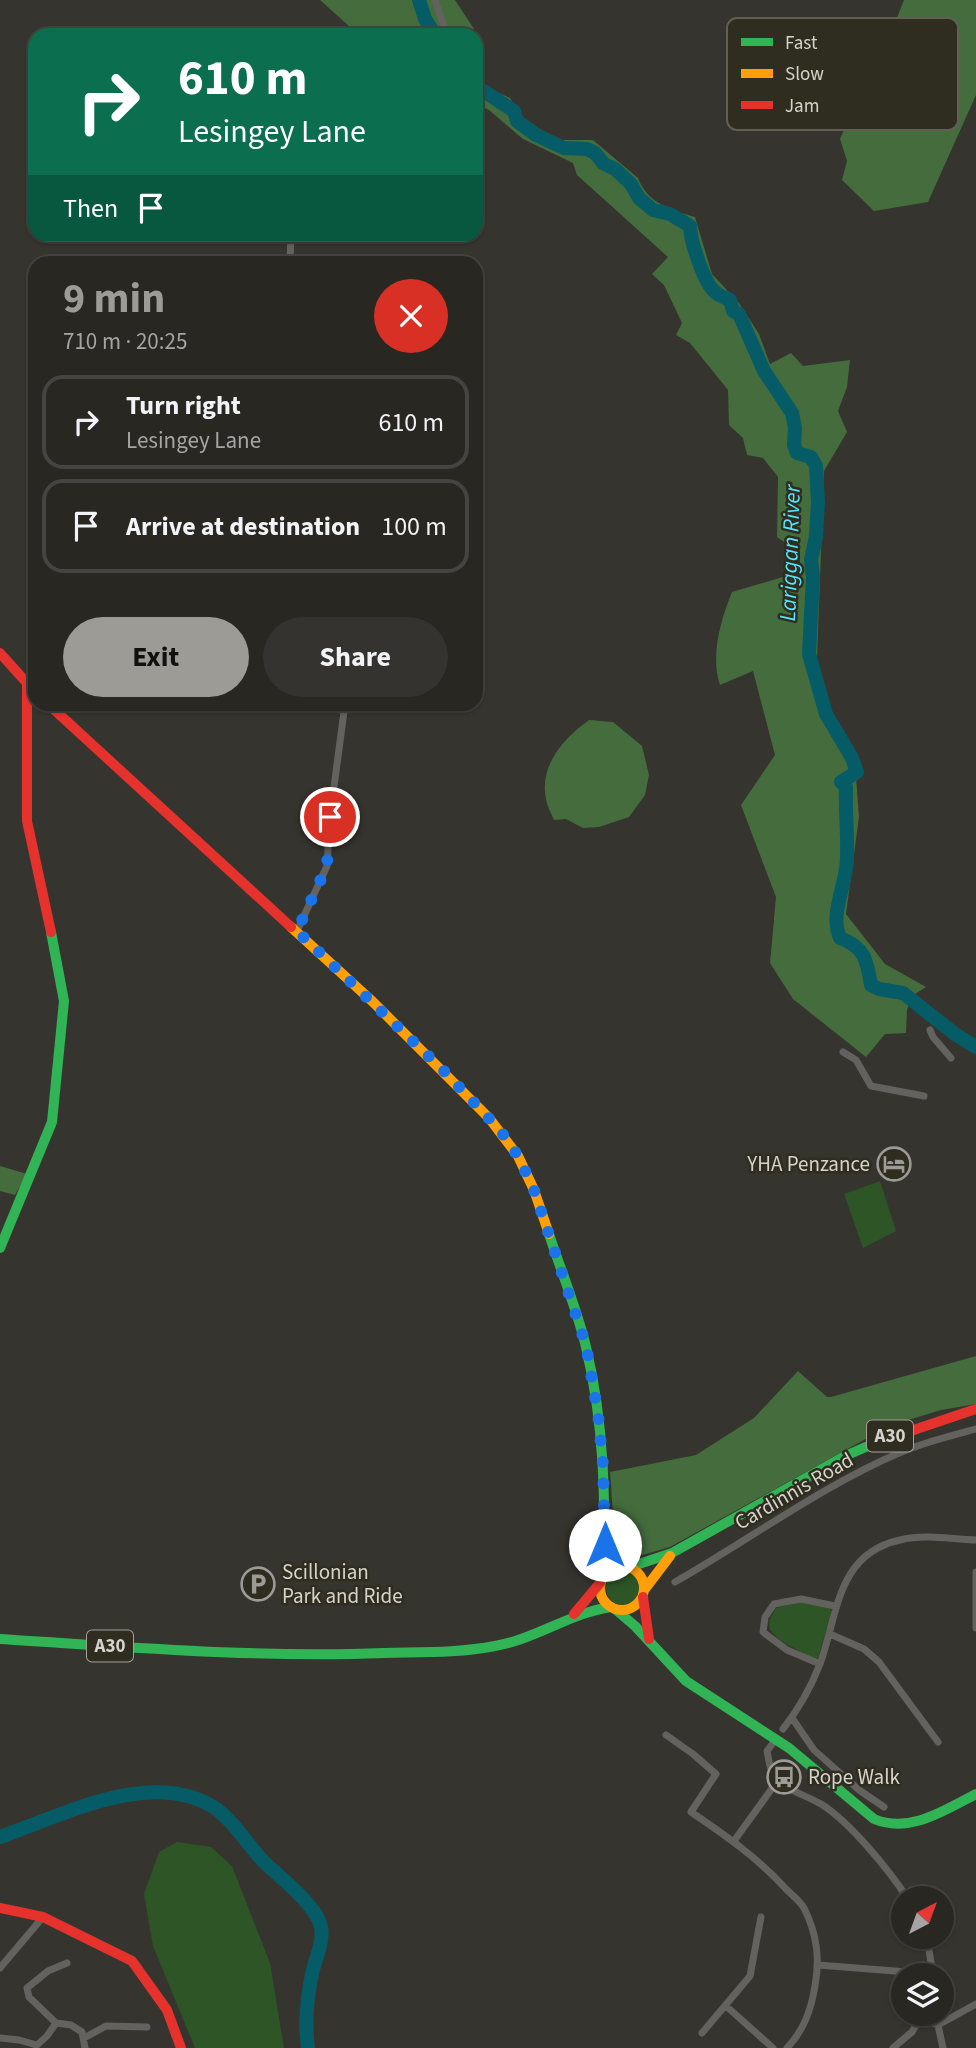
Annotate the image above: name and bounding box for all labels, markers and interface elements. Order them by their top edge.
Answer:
legend [727,18,958,130]
text: Fast [785,30,818,57]
text: 610 m [178,44,307,114]
icon: right [63,56,154,147]
text: Slow [785,61,824,88]
text: Jam [785,93,819,120]
text: Lesingey Lane [178,109,366,155]
icon: arrive [132,189,170,227]
text: Then [63,190,118,227]
text: 9 min [63,269,165,329]
button: close [374,279,448,353]
text: 710 m · 20:25 [63,325,187,358]
text: Turn right [126,387,241,424]
icon: right [67,403,105,441]
text: 610 m [378,404,444,441]
text: Lesingey Lane [126,424,261,457]
water label: Lariggan River [771,483,809,622]
icon: arrive [67,507,105,545]
text: Arrive at destination [126,508,360,545]
text: 100 m [381,508,447,545]
button: Exit [63,617,249,697]
button: Share [263,617,448,697]
pin [300,787,360,847]
icon: arrive [311,798,349,836]
hotel icon: YHA Penzance [875,1145,913,1183]
place label: YHA Penzance [746,1149,870,1179]
road number: A30 [867,1420,913,1452]
street label: Cardinnis Road [729,1445,859,1537]
position arrow [568,1508,642,1582]
place label: Scillonian Park and Ride [282,1557,403,1611]
parking icon: Scillonian Park and Ride [239,1565,277,1603]
road number: A30 [87,1630,133,1662]
bus stop icon: Rope Walk [765,1758,803,1796]
place label: Rope Walk [808,1762,900,1792]
north arrow [891,1886,954,1950]
map controls [891,1886,954,2026]
button: layers [891,1963,954,2026]

